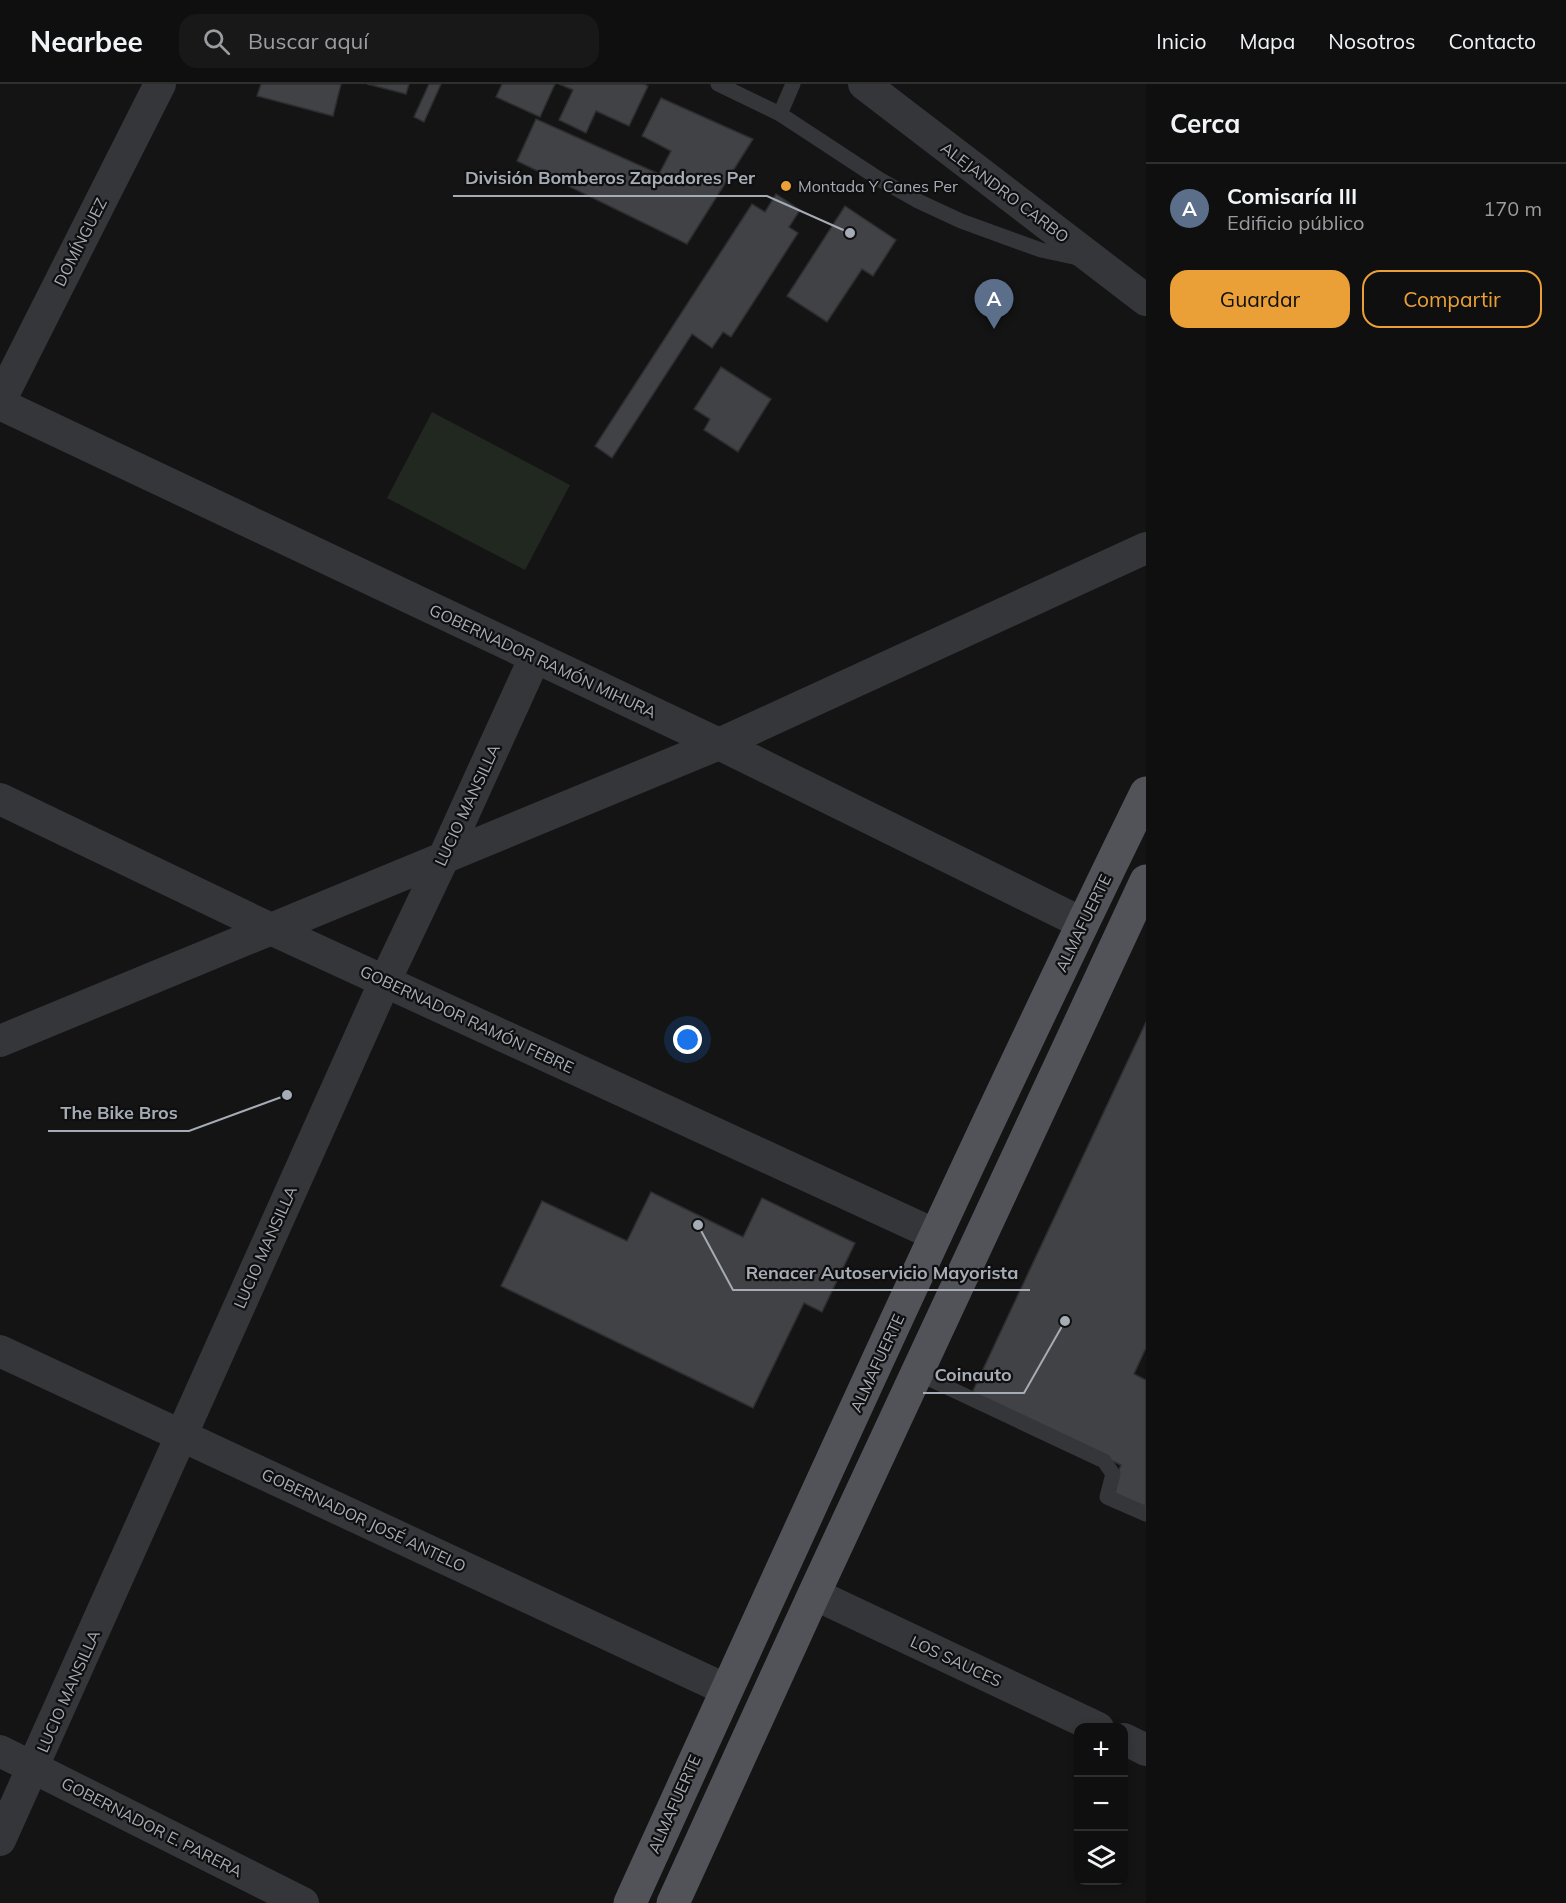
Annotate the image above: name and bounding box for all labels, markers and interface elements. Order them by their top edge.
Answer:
search box [179,14,599,68]
text: Nearbee [30,24,143,59]
icon: search [200,25,233,58]
text: Buscar aquí [248,27,369,55]
text: Inicio [1156,28,1206,54]
text: Mapa [1239,28,1295,54]
text: Nosotros [1328,28,1415,54]
text: Contacto [1448,28,1536,54]
text: Cerca [1170,107,1240,140]
street label: ALEJANDRO CARBO [937,137,1073,247]
callout: División Bomberos Zapadores Per [453,160,767,196]
text: División Bomberos Zapadores Per [465,166,756,189]
place label: Montada Y Canes Per [798,176,958,196]
marker: Montada Y Canes Per [779,179,793,193]
text: Comisaría III [1227,182,1357,210]
street label: DOMÍNGUEZ [49,194,111,290]
text: A [1182,196,1197,221]
text: 170 m [1483,196,1542,221]
text: Edificio público [1227,210,1364,235]
button: Guardar [1170,270,1350,328]
button: Compartir [1362,270,1542,328]
pin: A [974,280,1014,329]
street label: GOBERNADOR RAMÓN MIHURA [426,600,660,723]
street label: LUCIO MANSILLA [430,741,504,869]
street label: ALMAFUERTE [1051,871,1115,975]
street label: GOBERNADOR RAMÓN FEBRE [357,961,577,1077]
your location [673,1025,702,1054]
callout: The Bike Bros [48,1095,189,1131]
text: The Bike Bros [60,1101,178,1124]
street label: LUCIO MANSILLA [229,1182,301,1311]
callout: Renacer Autoservicio Mayorista [733,1254,1030,1290]
text: Renacer Autoservicio Mayorista [746,1261,1018,1284]
street label: ALMAFUERTE [846,1311,908,1415]
callout: Coinauto [923,1357,1024,1393]
text: Coinauto [934,1363,1012,1386]
street label: GOBERNADOR JOSÉ ANTELO [259,1464,469,1576]
street label: LUCIO MANSILLA [32,1626,104,1755]
street label: LOS SAUCES [907,1631,1005,1691]
map controls [1074,1723,1128,1885]
button: + [1074,1723,1128,1777]
street label: ALMAFUERTE [643,1752,705,1856]
street label: GOBERNADOR E. PARERA [58,1773,246,1881]
button: − [1074,1777,1128,1831]
button: layers [1074,1831,1128,1885]

